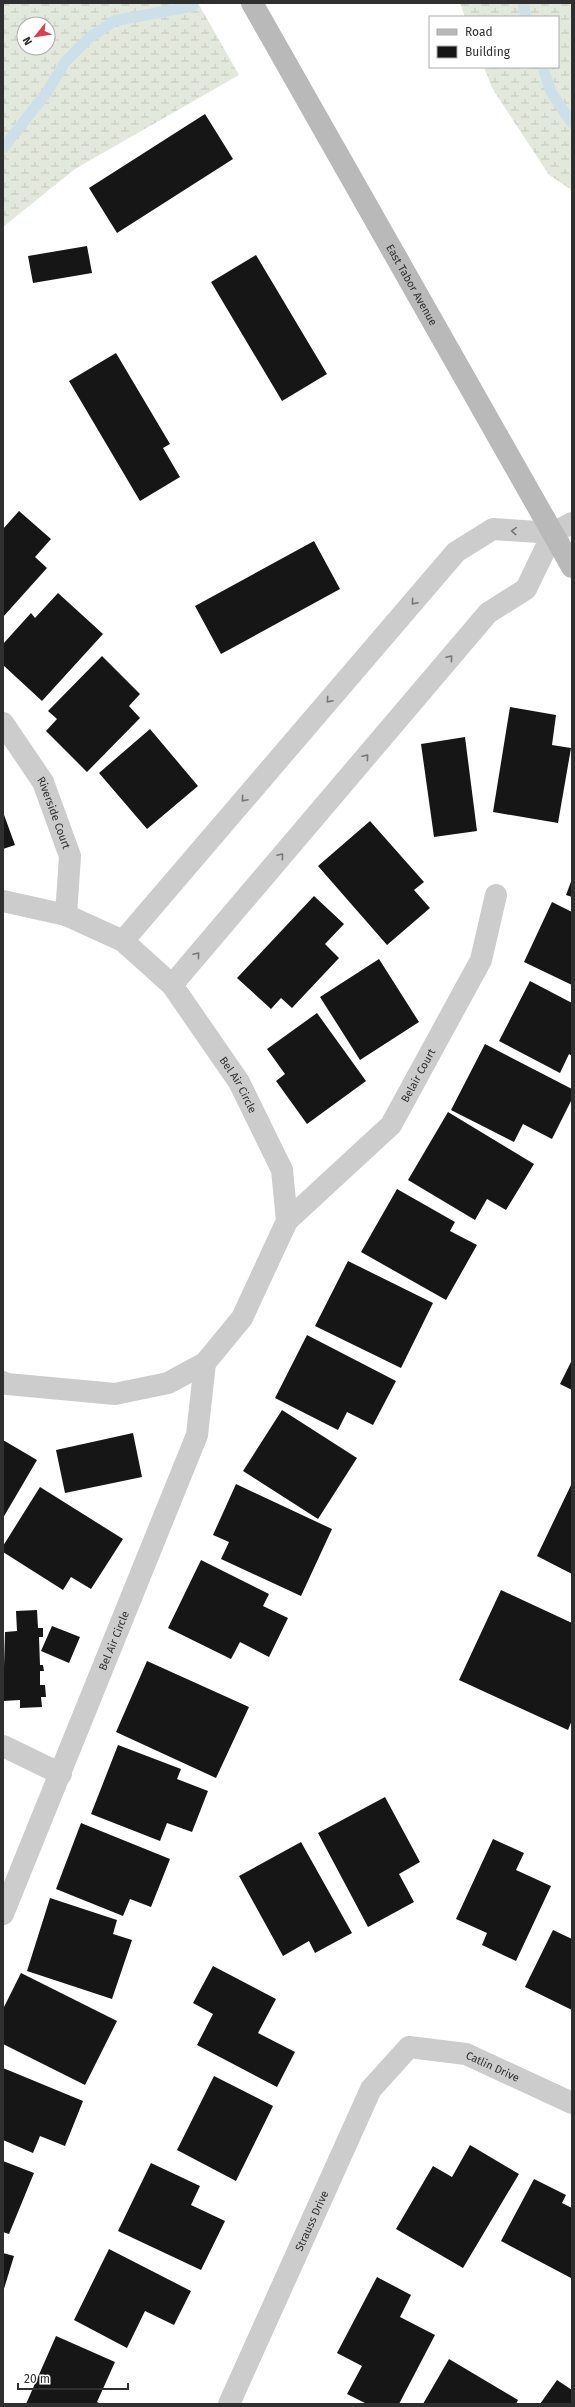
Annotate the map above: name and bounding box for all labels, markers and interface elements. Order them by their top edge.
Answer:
north arrow [16,16,56,56]
legend [429,16,559,68]
text: Road [465,25,493,39]
text: N [20,34,35,47]
text: Building [465,45,511,59]
street label: East Tabor Avenue [384,242,440,328]
one-way arrow [511,526,517,535]
one-way arrow [411,597,418,604]
one-way arrow [445,655,452,663]
one-way arrow [327,696,334,703]
one-way arrow [361,754,368,762]
street label: Riverside Court [35,774,73,851]
one-way arrow [242,794,249,802]
one-way arrow [277,853,284,861]
one-way arrow [193,953,200,960]
street label: Belair Court [398,1046,438,1105]
street label: Bel Air Circle [217,1054,260,1115]
street label: Bel Air Circle [96,1609,132,1672]
street label: Catlin Drive [464,2048,522,2084]
street label: Strauss Drive [292,2188,331,2253]
scale bar [18,2365,128,2391]
text: 20 m [24,2372,50,2386]

